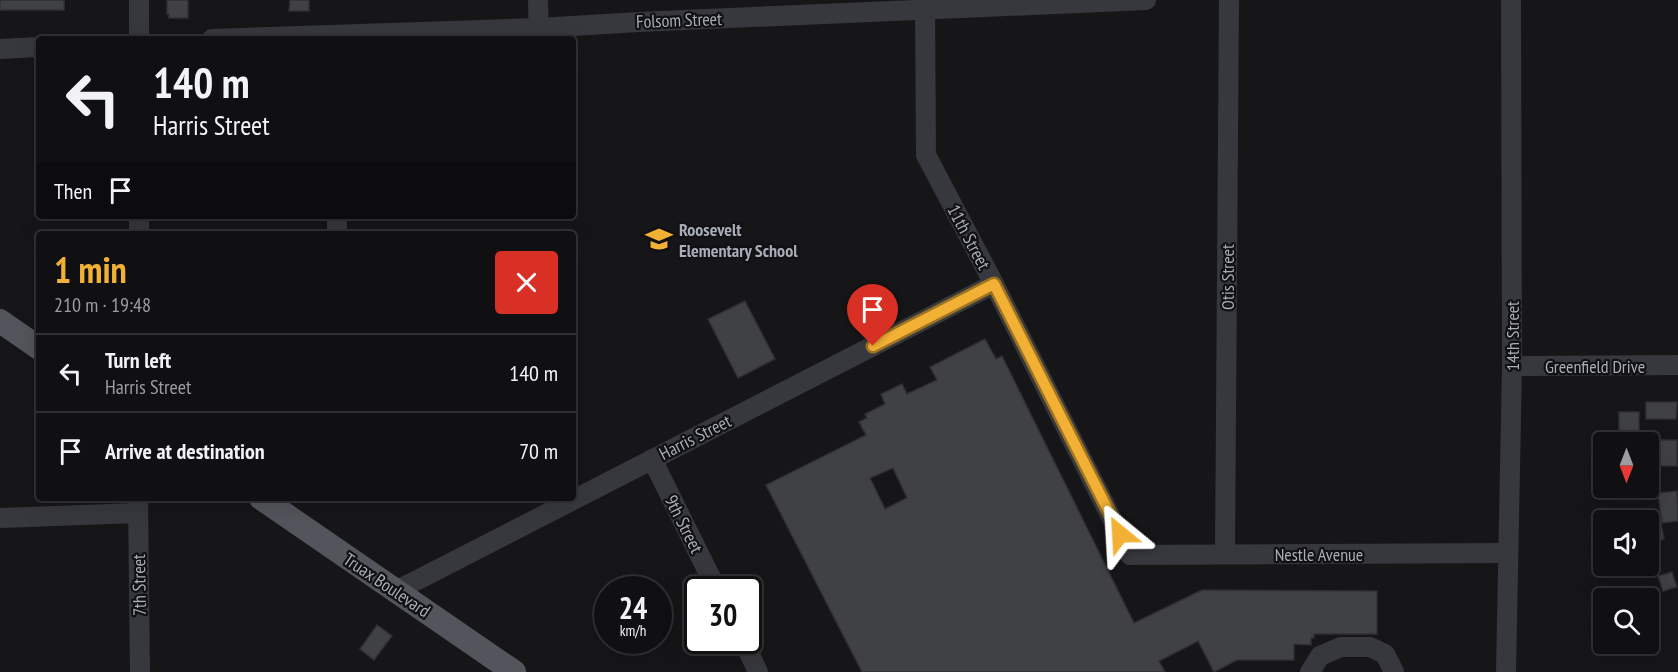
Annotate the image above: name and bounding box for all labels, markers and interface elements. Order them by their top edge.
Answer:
street label: Folsom Street [636,7,722,33]
text: 140 m [153,55,250,110]
icon: left [54,60,132,138]
text: Harris Street [153,108,270,142]
icon: arrive [104,174,137,207]
text: Then [54,177,92,205]
street label: 11th Street [942,201,996,273]
place label: Roosevelt Elementary School [679,218,798,262]
school or university icon: Roosevelt Elementary School [644,224,674,254]
street label: Otis Street [1216,244,1239,310]
text: 1 min [54,246,127,293]
button: close [495,251,558,314]
pin [847,284,898,346]
text: 210 m · 19:48 [54,292,151,318]
icon: arrive [856,293,889,326]
street label: 14th Street [1501,301,1524,371]
text: Turn left [105,346,171,374]
street label: Greenfield Drive [1545,355,1645,378]
icon: left [54,357,87,390]
text: 140 m [509,359,558,387]
text: Harris Street [105,374,191,400]
street label: Harris Street [655,409,735,465]
north arrow [1593,432,1659,498]
map controls [1593,432,1659,654]
icon: arrive [54,435,87,468]
text: Arrive at destination [105,437,265,465]
text: 70 m [519,437,558,465]
street label: 9th Street [660,491,708,557]
position arrow [1088,502,1152,566]
button: sound [1593,510,1659,576]
street label: Nestle Avenue [1275,543,1363,566]
street label: Truax Boulevard [339,548,435,622]
street label: 7th Street [127,554,151,616]
speed limit sign: 30 [684,576,762,654]
text: 24 [619,588,647,627]
button: search [1593,588,1659,654]
text: km/h [620,621,646,640]

